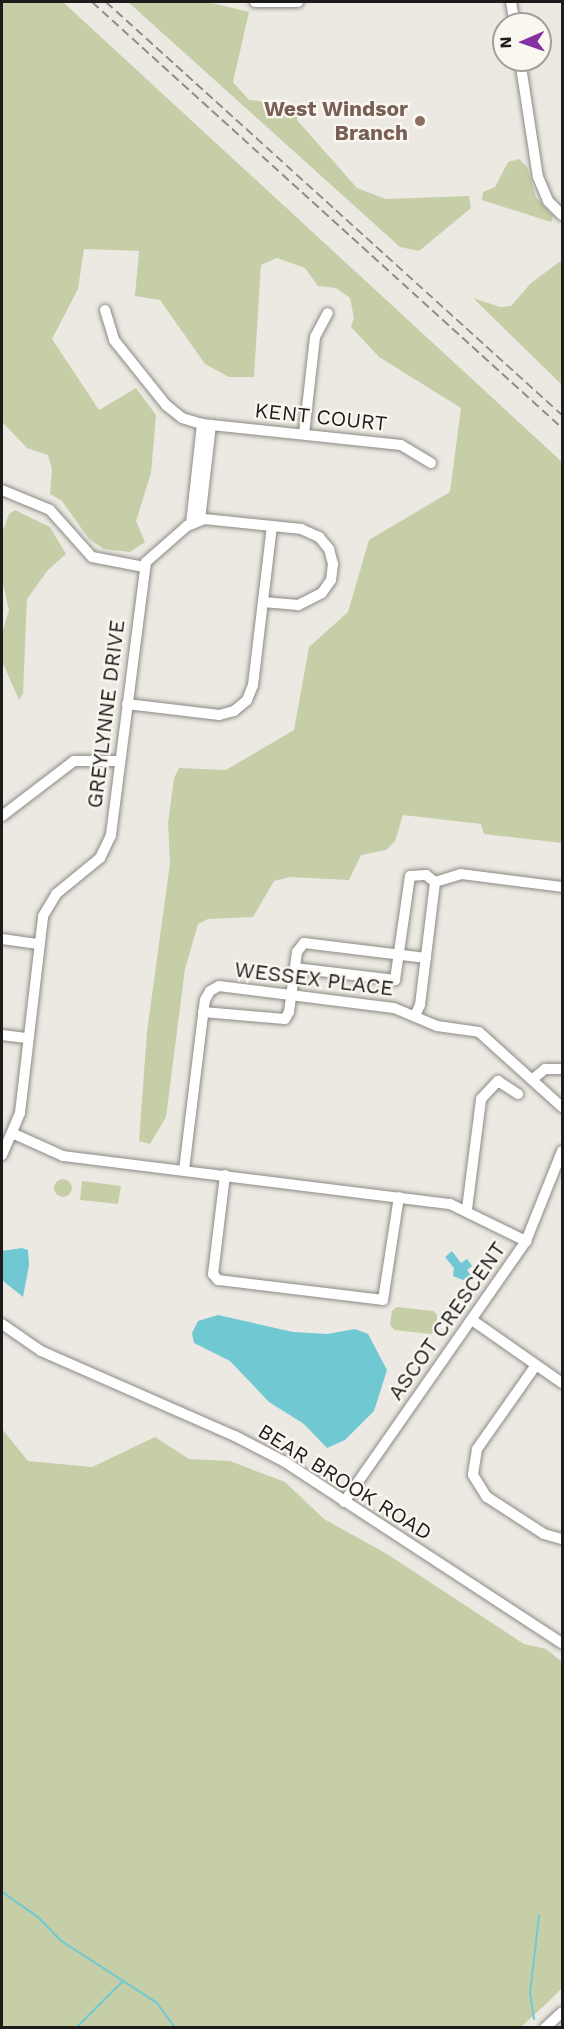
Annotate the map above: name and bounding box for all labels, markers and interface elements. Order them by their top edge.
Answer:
north arrow [492,12,552,72]
text: N [496,36,515,49]
place label: West Windsor Branch [264,96,408,146]
marker: West Windsor Branch [413,114,427,128]
street label: KENT COURT [253,397,389,437]
street label: GREYLYNNE DRIVE [82,618,130,810]
street label: WESSEX PLACE [233,957,395,1001]
street label: ASCOT CRESCENT [383,1237,511,1405]
street label: BEAR BROOK ROAD [253,1418,437,1546]

